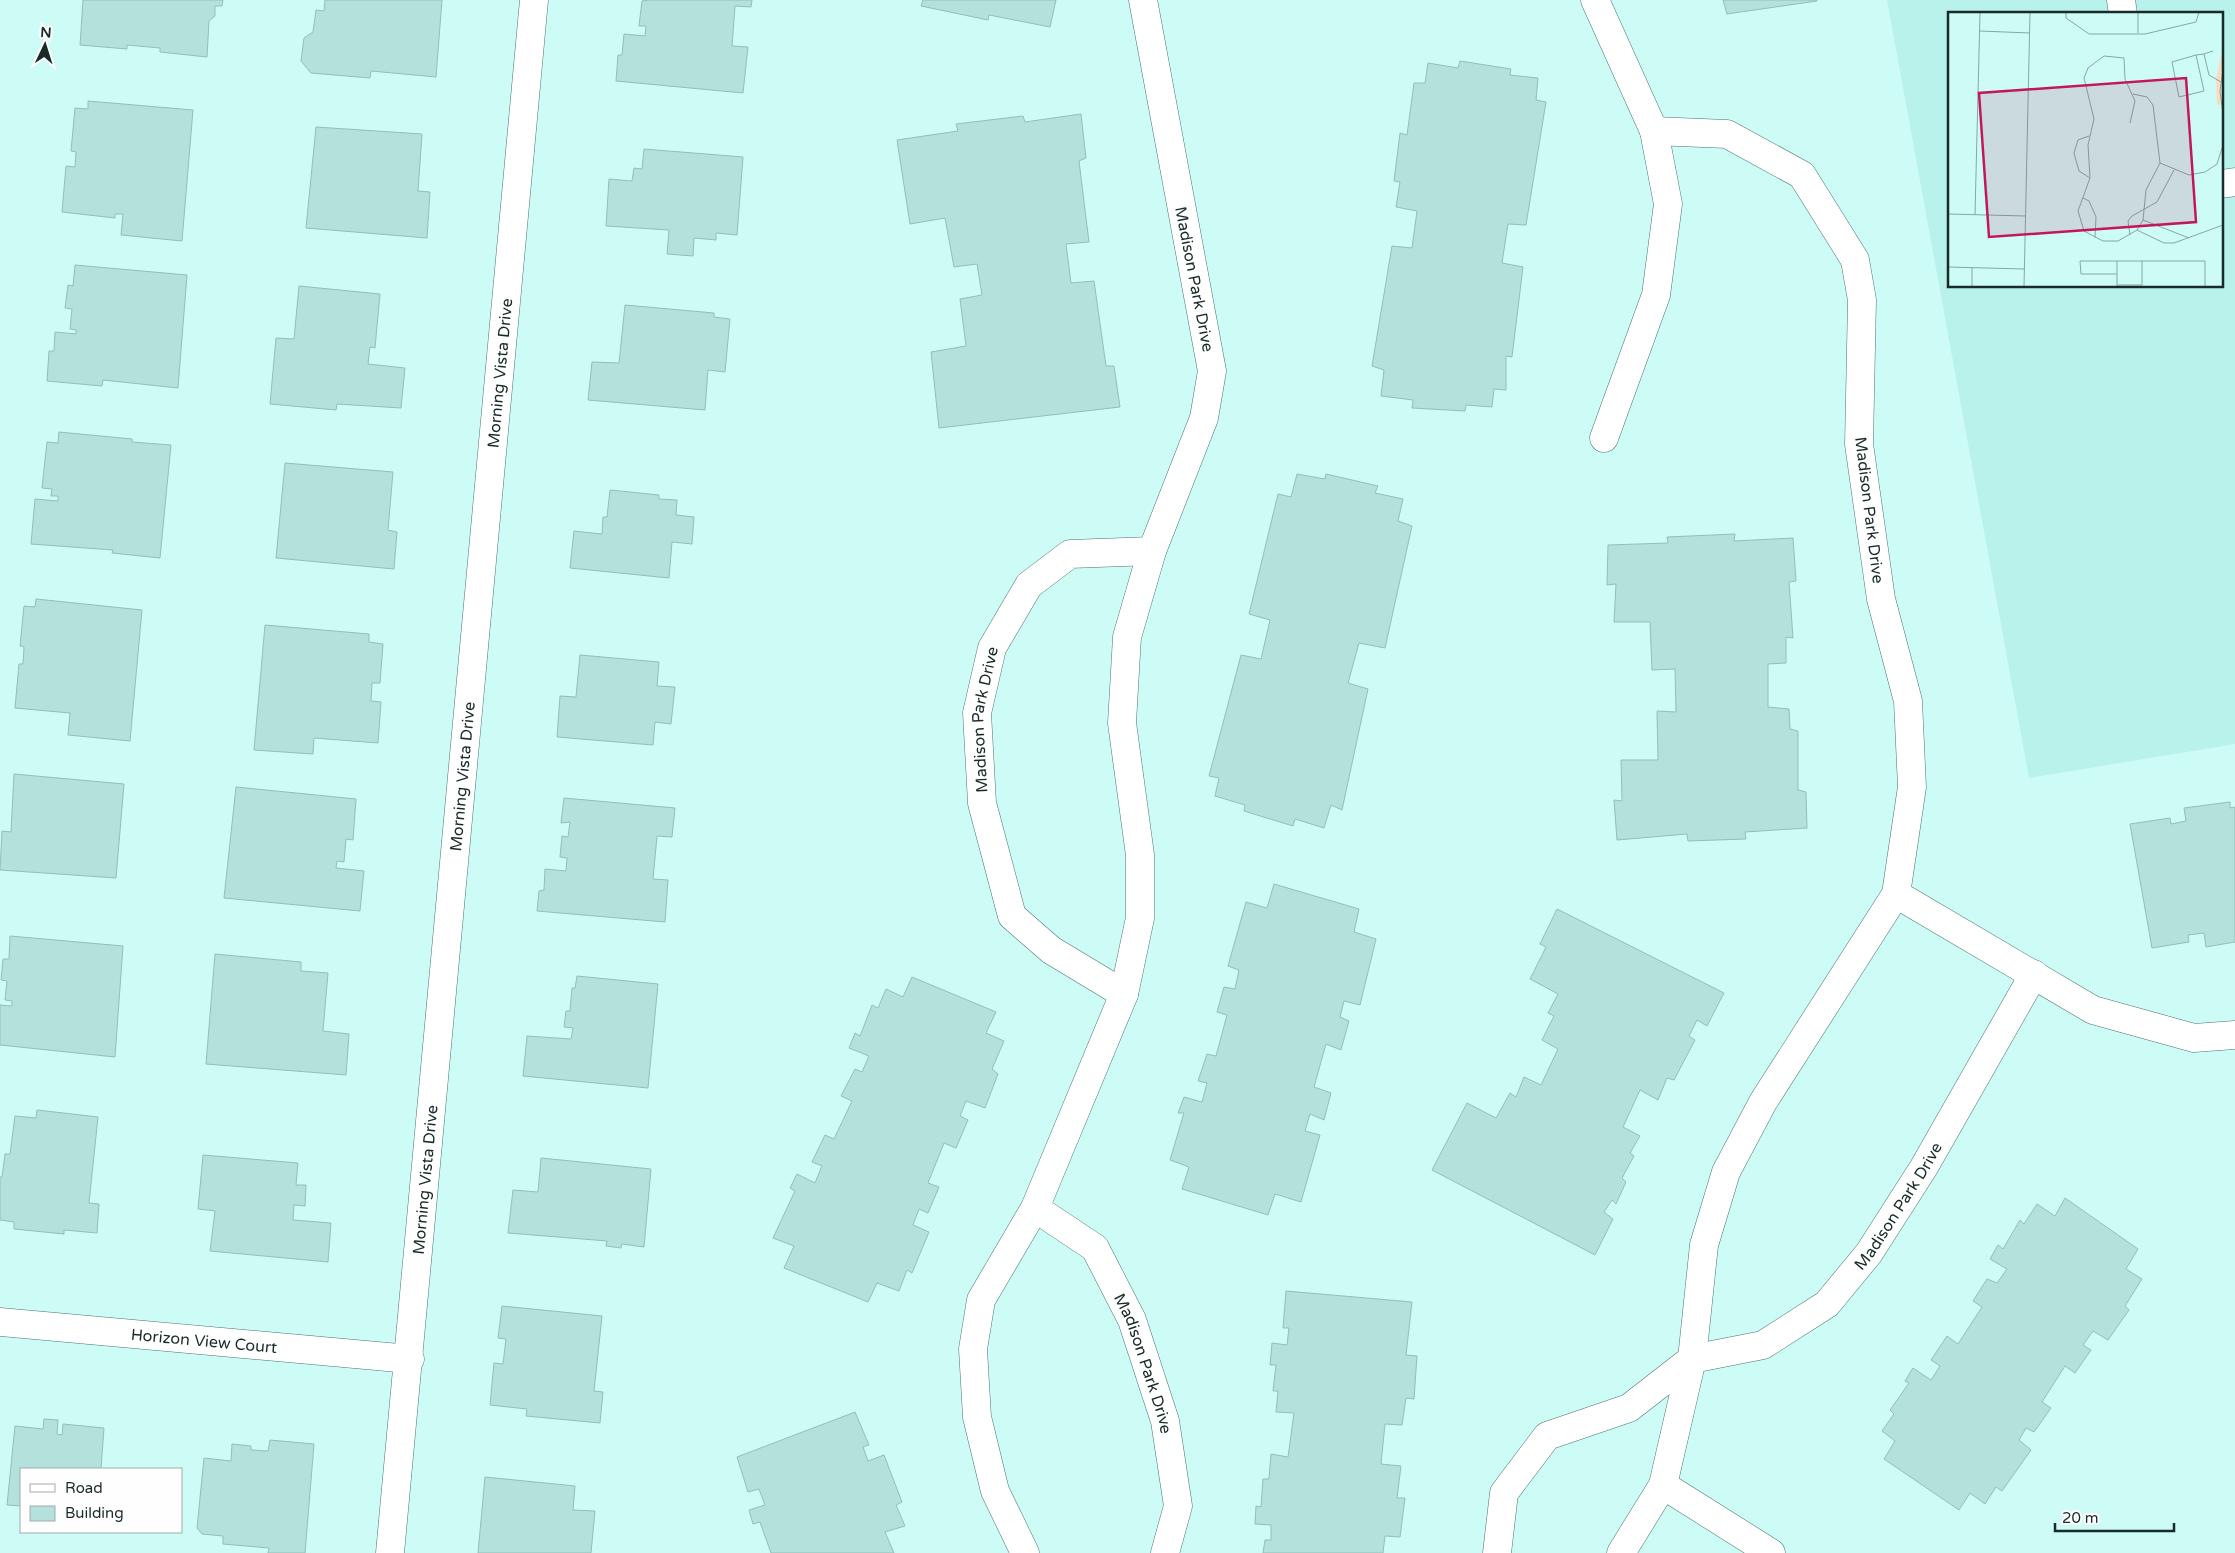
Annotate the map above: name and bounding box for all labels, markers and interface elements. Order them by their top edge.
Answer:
inset map [1948,12,2222,288]
north arrow [20,20,70,70]
text: N [40,24,52,41]
street label: Madison Park Drive [1170,205,1218,354]
street label: Morning Vista Drive [484,297,517,449]
street label: Madison Park Drive [1850,436,1888,585]
street label: Madison Park Drive [968,645,1003,793]
street label: Morning Vista Drive [446,701,480,852]
street label: Morning Vista Drive [409,1104,443,1255]
street label: Madison Park Drive [1850,1139,1947,1274]
street label: Madison Park Drive [1109,1290,1176,1435]
street label: Horizon View Court [130,1325,278,1358]
legend [20,1468,182,1533]
text: Road [65,1479,103,1497]
scale bar [2055,1500,2174,1532]
text: Building [65,1504,124,1522]
text: 20 m [2062,1509,2099,1527]

